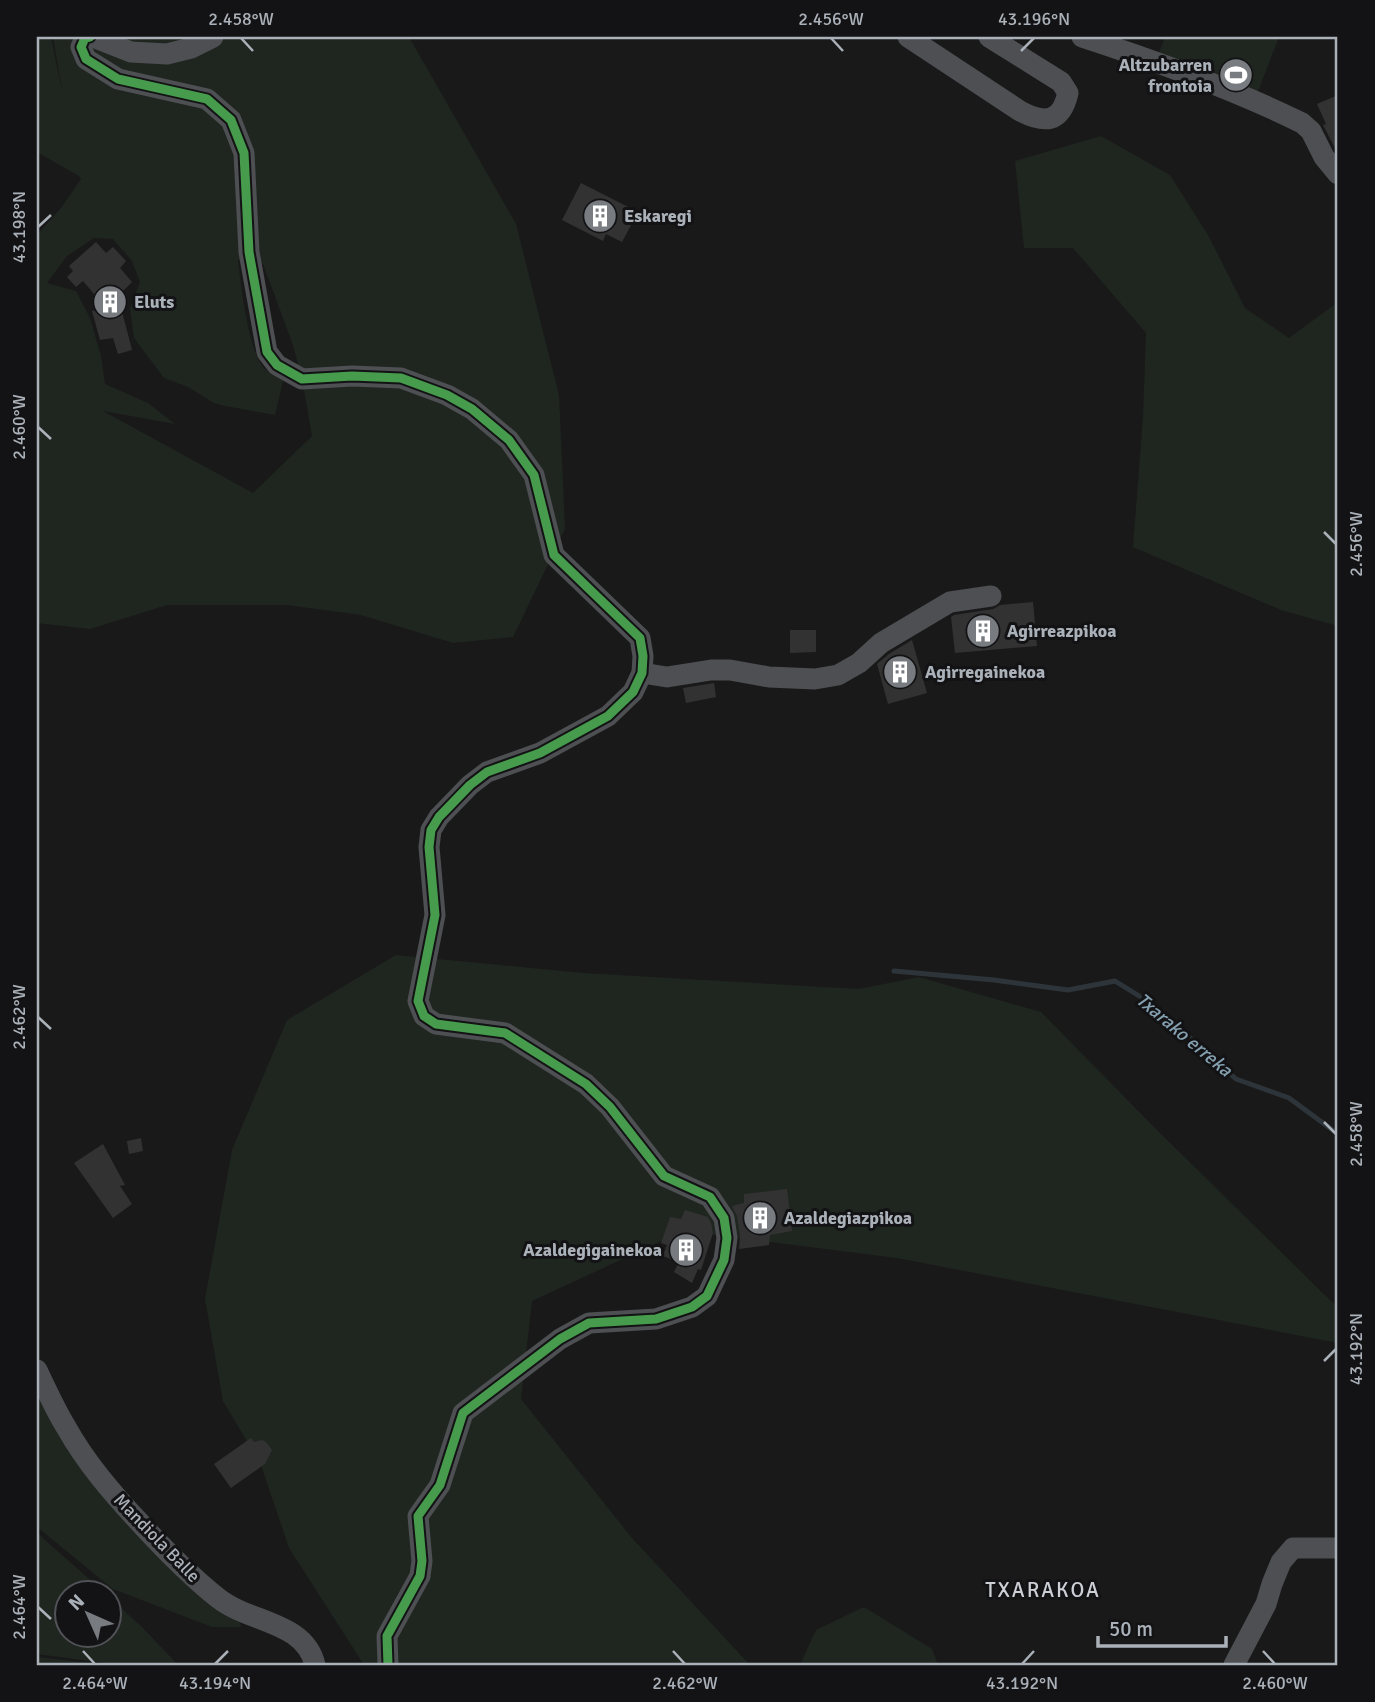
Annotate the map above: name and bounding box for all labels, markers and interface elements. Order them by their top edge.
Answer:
text: 2.458°W [208,8,274,30]
text: 2.456°W [798,8,864,30]
text: 43.196°N [998,8,1070,30]
place label: Altzubarren frontoia [1119,54,1212,97]
sports icon: Altzubarren frontoia [1217,56,1255,94]
text: 43.198°N [8,191,30,263]
building icon: Eskaregi [581,197,619,235]
place label: Eskaregi [624,205,692,227]
building icon: Eluts [91,283,129,321]
place label: Eluts [134,291,174,313]
text: 2.460°W [8,394,30,460]
text: 2.456°W [1345,511,1367,577]
building icon: Agirreazpikoa [964,612,1002,650]
place label: Agirreazpikoa [1007,620,1116,642]
building icon: Agirregainekoa [881,653,919,691]
place label: Agirregainekoa [925,661,1045,683]
text: 2.462°W [8,984,30,1050]
water label: Txarako erreka [1131,988,1238,1083]
text: 2.458°W [1345,1101,1367,1167]
building icon: Azaldegiazpikoa [741,1199,779,1237]
place label: Azaldegiazpikoa [784,1207,912,1229]
building icon: Azaldegigainekoa [667,1231,705,1269]
place label: Azaldegigainekoa [523,1239,662,1261]
text: 43.192°N [1345,1313,1367,1385]
street label: Mandiola Balle [109,1489,205,1587]
text: 2.464°W [8,1574,30,1640]
district label: TXARAKOA [985,1577,1101,1603]
north arrow [52,1580,122,1650]
text: N [64,1590,90,1616]
scale bar [1098,1604,1226,1648]
text: 50 m [1109,1616,1153,1642]
text: 2.464°W [62,1672,128,1694]
text: 43.194°N [179,1672,251,1694]
text: 2.462°W [652,1672,718,1694]
text: 43.192°N [986,1672,1058,1694]
text: 2.460°W [1242,1672,1308,1694]

